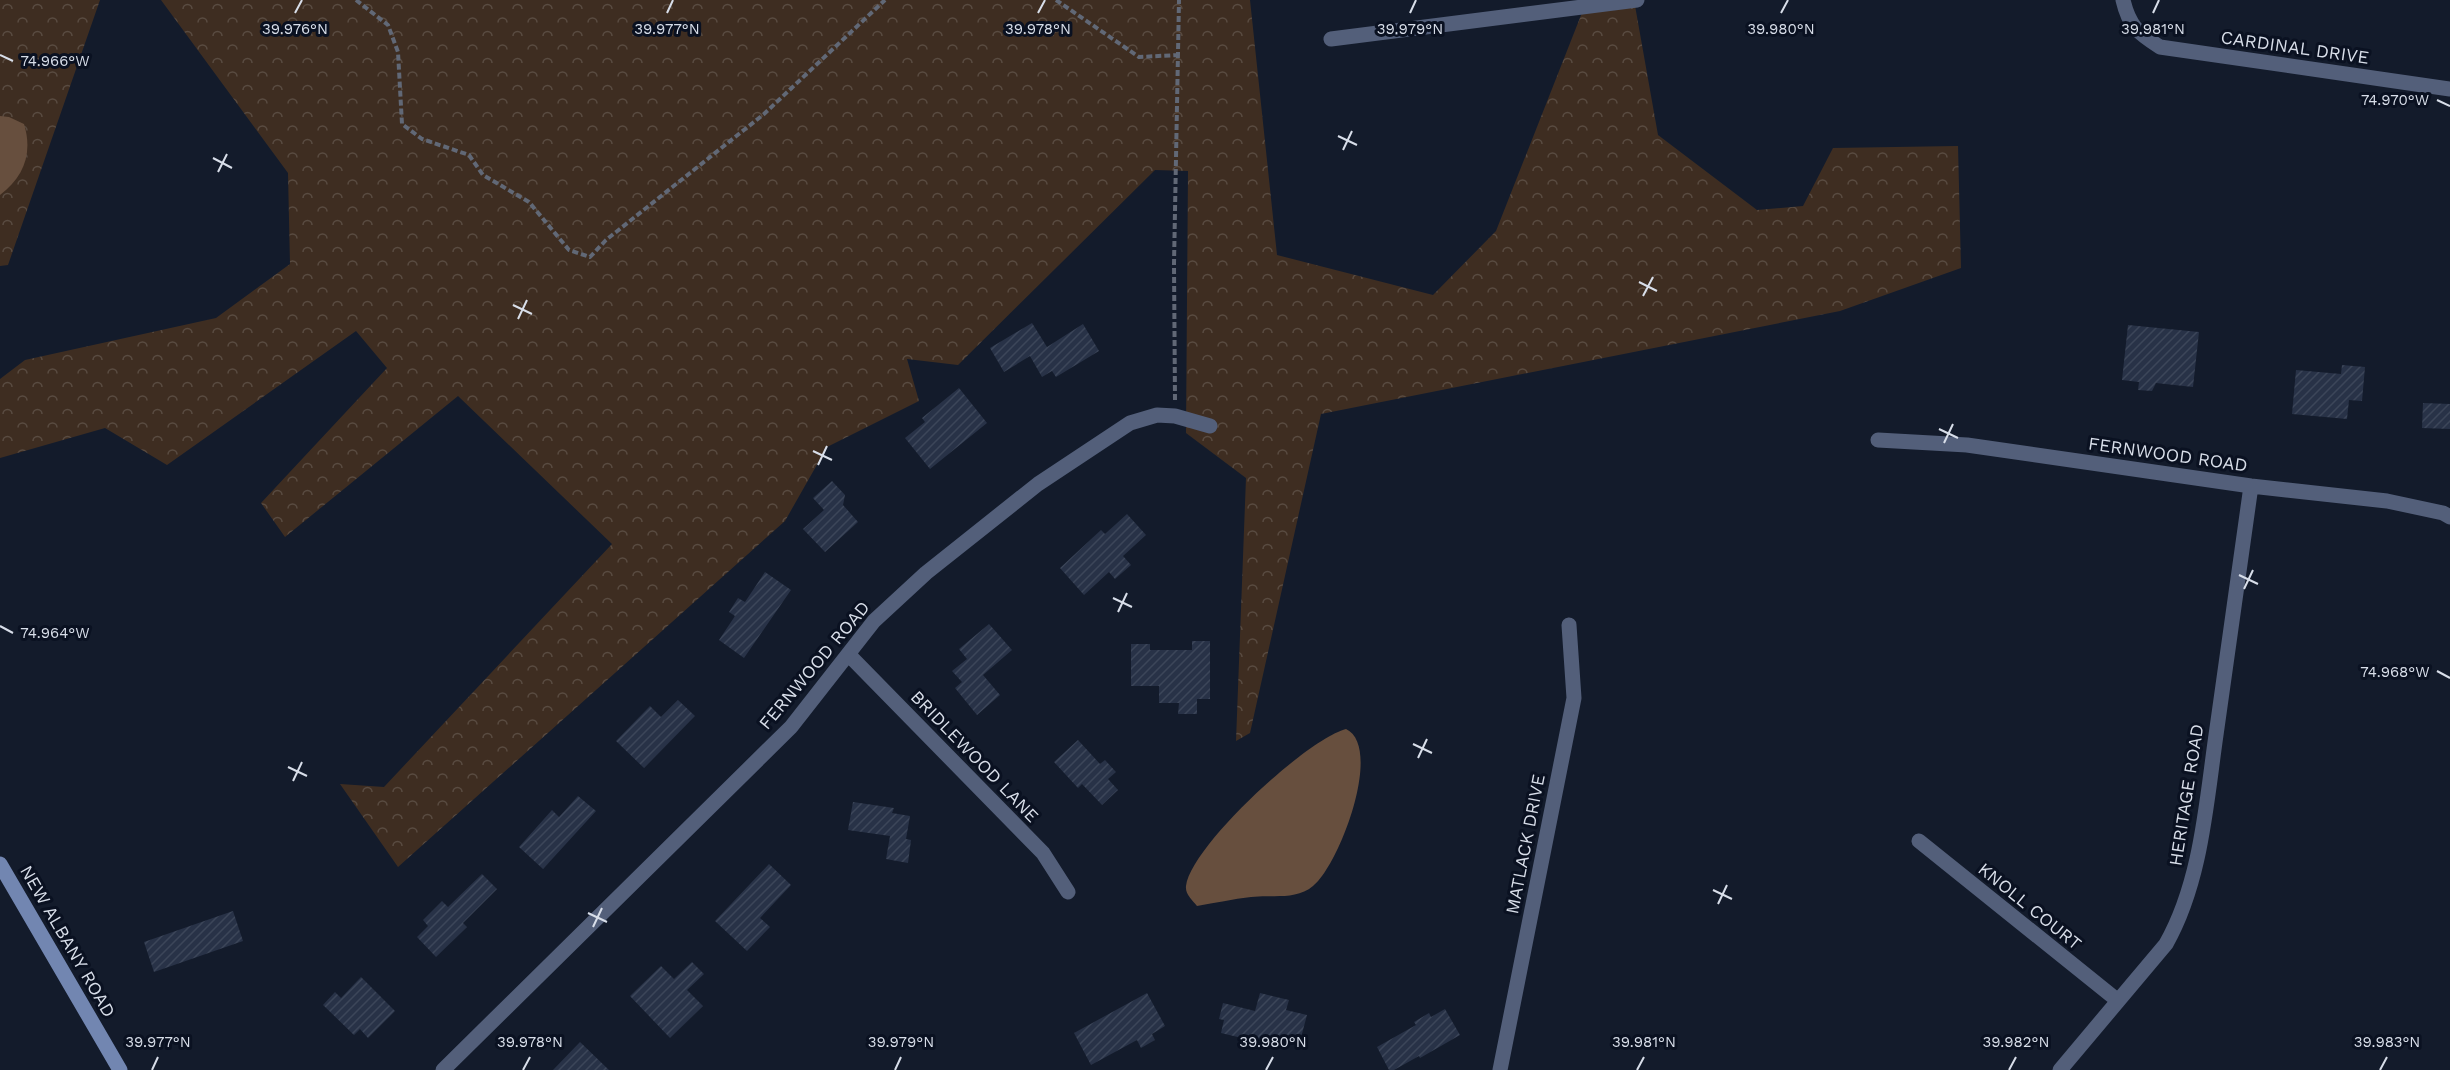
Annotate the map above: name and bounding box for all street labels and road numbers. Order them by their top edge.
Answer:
street label: CARDINAL DRIVE [2220,26,2370,68]
street label: FERNWOOD ROAD [2087,432,2249,476]
street label: FERNWOOD ROAD [754,597,874,733]
street label: BRIDLEWOOD LANE [907,686,1043,826]
street label: HERITAGE ROAD [2164,723,2208,867]
street label: MATLACK DRIVE [1501,772,1549,916]
street label: KNOLL COURT [1974,858,2086,954]
street label: NEW ALBANY ROAD [16,861,120,1021]

